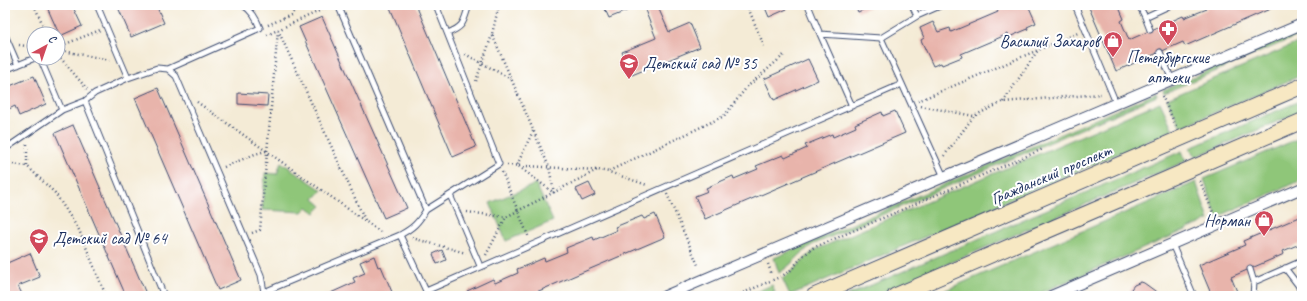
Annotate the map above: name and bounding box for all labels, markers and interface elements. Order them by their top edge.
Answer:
pharmacy icon: Петербургские аптеки [1157,18,1179,46]
north arrow [26,26,66,66]
shop icon: Василий Захаров [1102,30,1124,58]
text: С [46,31,60,46]
place label: Василий Захаров [1000,31,1103,52]
place label: Петербургские аптеки [1127,47,1211,88]
school or university icon: Детский сад № 35 [618,52,640,80]
place label: Детский сад № 35 [643,53,758,74]
street label: Гражданский проспект [988,139,1115,209]
shop icon: Норман [1253,209,1275,237]
place label: Норман [1204,210,1252,231]
school or university icon: Детский сад № 64 [28,227,50,255]
place label: Детский сад № 64 [53,228,169,249]

